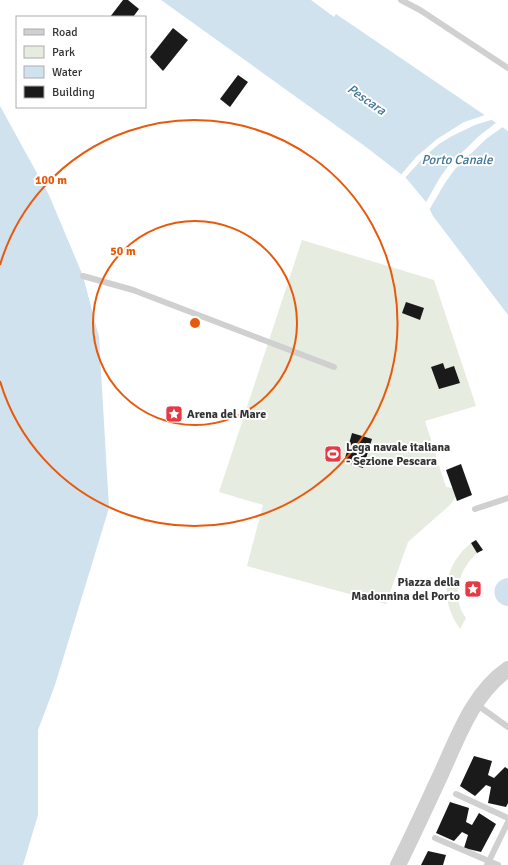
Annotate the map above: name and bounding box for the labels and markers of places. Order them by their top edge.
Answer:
centre of rings [188,316,202,330]
place icon: Arena del Mare [164,404,184,424]
place label: Arena del Mare [187,407,266,422]
place label: Lega navale italiana - Sezione Pescara [346,440,450,469]
sports icon: Lega navale italiana - Sezione Pescara [323,444,343,464]
place label: Piazza della Madonnina del Porto [351,575,460,604]
place icon: Piazza della Madonnina del Porto [463,579,483,599]

